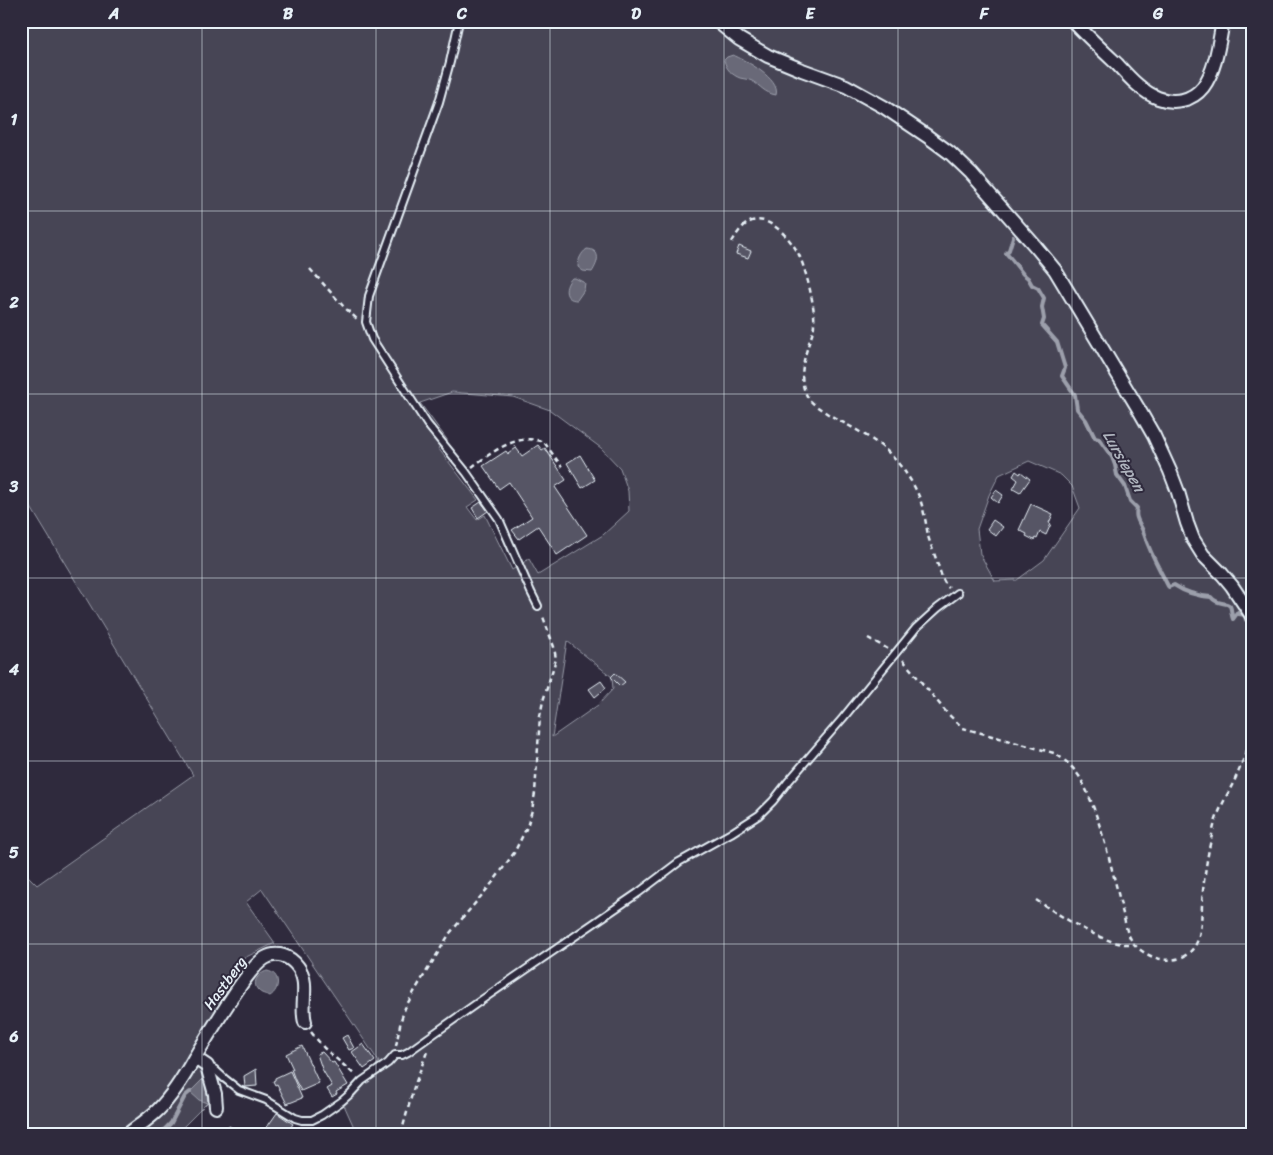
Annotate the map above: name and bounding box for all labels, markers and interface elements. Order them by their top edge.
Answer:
text: A [108,0,119,28]
text: B [283,0,294,28]
text: C [456,0,468,28]
text: D [631,0,641,28]
text: E [806,0,816,28]
text: F [979,0,990,28]
text: G [1152,0,1164,28]
text: 1 [11,105,18,134]
text: 2 [8,288,19,317]
water label: Lursiepen [1095,425,1155,499]
text: 3 [9,472,19,501]
text: 4 [8,655,19,684]
text: 5 [9,838,19,867]
street label: Hastberg [197,950,254,1015]
text: 6 [8,1022,19,1051]

